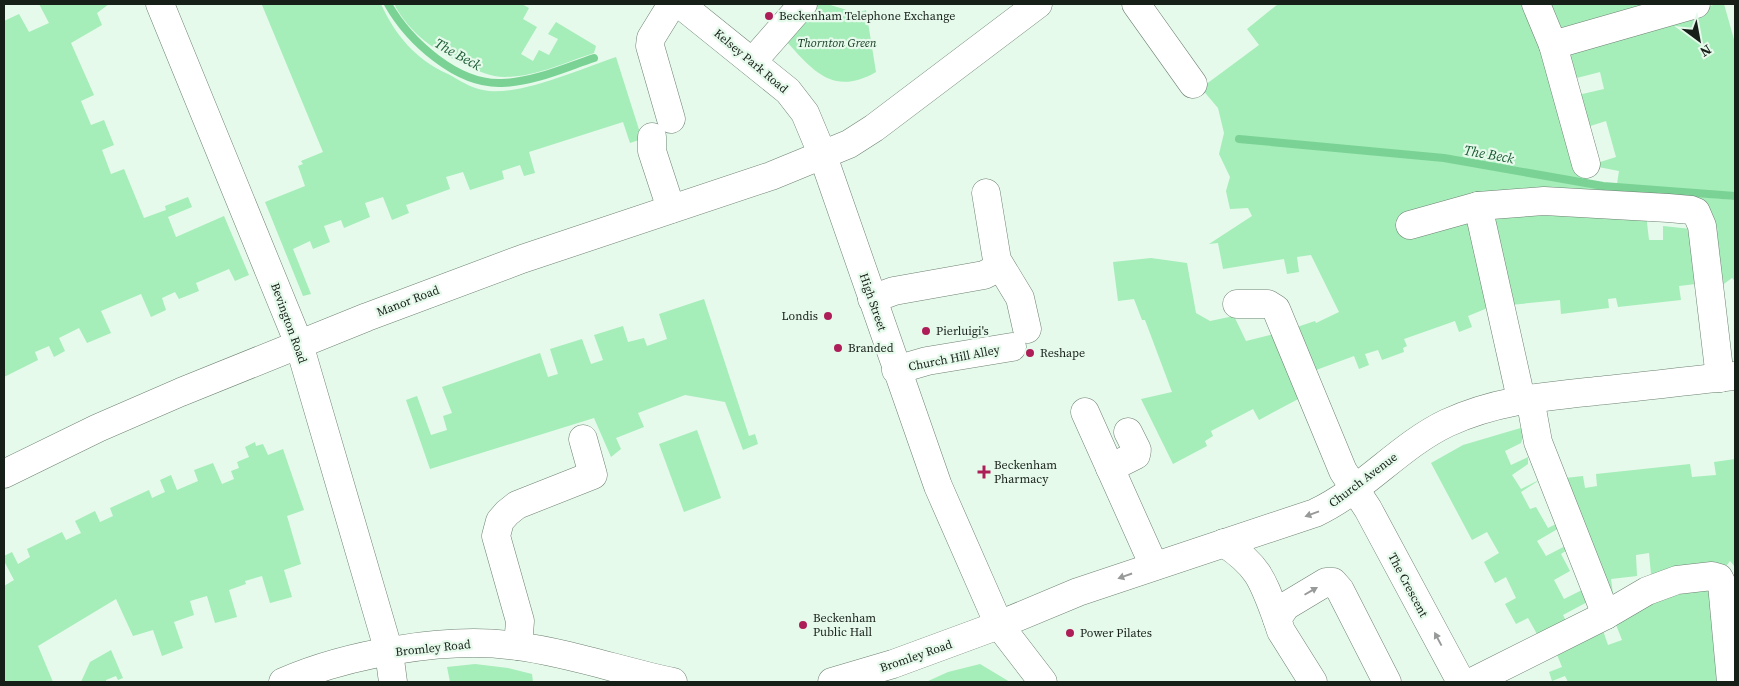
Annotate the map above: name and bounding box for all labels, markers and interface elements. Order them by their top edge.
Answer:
place label: Beckenham Telephone Exchange [779,8,955,24]
marker: Beckenham Telephone Exchange [763,10,775,22]
north arrow [1674,15,1724,65]
street label: Kelsey Park Road [711,25,792,97]
water label: The Beck [431,33,485,75]
park label: Thornton Green [798,35,877,51]
text: N [1696,40,1716,62]
water label: The Beck [1462,140,1516,168]
street label: High Street [856,271,890,333]
street label: Bevington Road [267,281,311,366]
street label: Manor Road [375,282,442,320]
place label: Londis [781,308,818,324]
marker: Londis [822,310,834,322]
place label: Pierluigi's [936,323,989,339]
marker: Pierluigi's [920,325,932,337]
place label: Branded [848,340,894,356]
street label: Church Hill Alley [907,341,1002,375]
marker: Branded [832,342,844,354]
place label: Reshape [1040,345,1085,361]
marker: Reshape [1024,347,1036,359]
street label: Church Avenue [1326,449,1400,511]
place label: Beckenham Pharmacy [994,457,1057,487]
marker: Beckenham Pharmacy [978,466,990,478]
one-way arrow [1304,510,1319,518]
street label: The Crescent [1384,550,1432,620]
one-way arrow [1117,572,1132,580]
one-way arrow [1304,587,1317,596]
place label: Beckenham Public Hall [813,610,876,640]
marker: Beckenham Public Hall [797,619,809,631]
place label: Power Pilates [1080,625,1152,641]
marker: Power Pilates [1064,627,1076,639]
one-way arrow [1434,632,1442,647]
street label: Bromley Road [395,636,472,660]
street label: Bromley Road [878,636,955,676]

